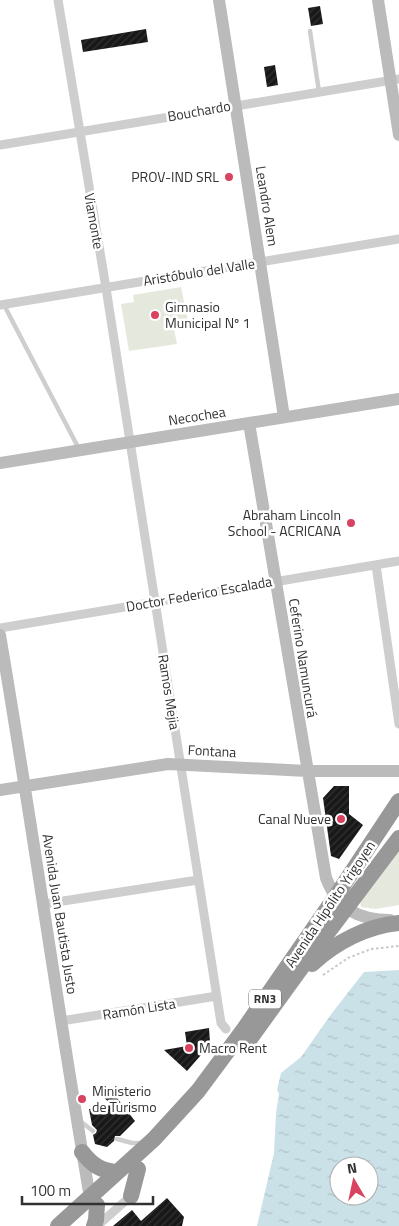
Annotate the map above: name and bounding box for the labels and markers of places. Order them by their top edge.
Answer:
place label: PROV-IND SRL [131,166,219,187]
marker: PROV-IND SRL [223,171,235,183]
place label: Gimnasio Municipal Nº 1 [165,296,250,333]
marker: Gimnasio Municipal Nº 1 [149,309,161,321]
place label: Abraham Lincoln School - ACRICANA [228,504,342,541]
marker: Abraham Lincoln School - ACRICANA [345,517,357,529]
place label: Canal Nueve [258,808,331,829]
marker: Canal Nueve [335,813,347,825]
place label: Macro Rent [199,1037,267,1058]
marker: Macro Rent [183,1042,195,1054]
place label: Ministerio de Turismo [92,1080,157,1117]
marker: Ministerio de Turismo [76,1093,88,1105]

